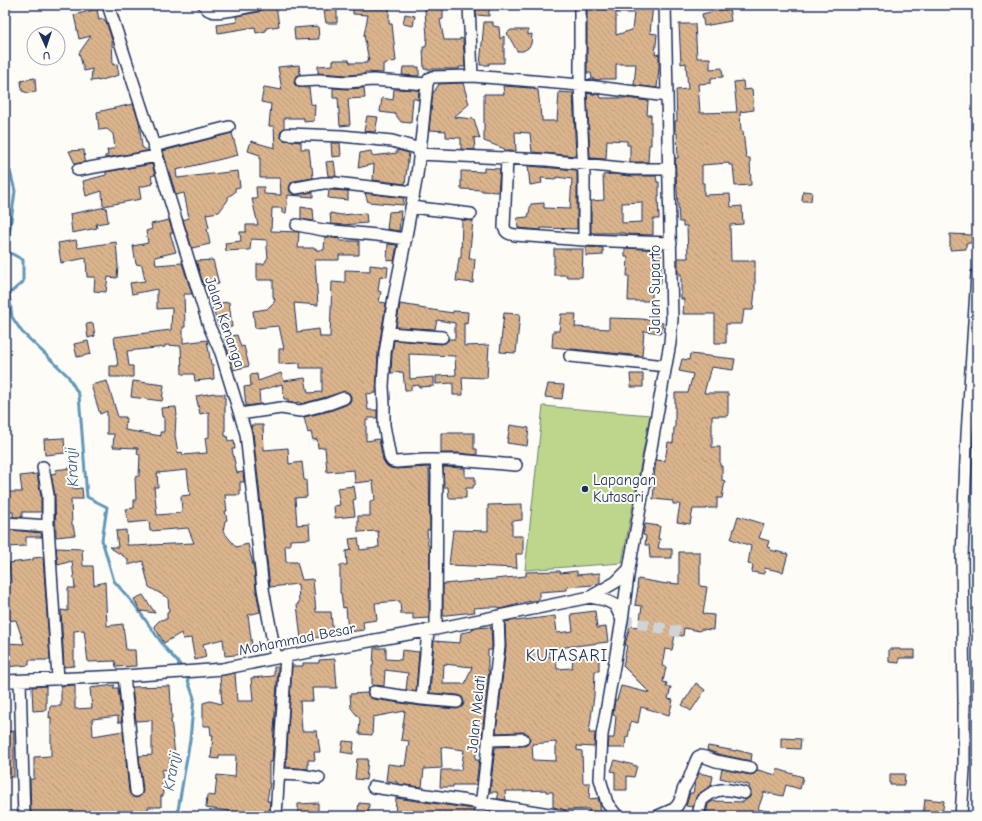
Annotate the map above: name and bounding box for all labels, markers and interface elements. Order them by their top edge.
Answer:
north arrow [26,26,66,66]
text: U [42,49,51,62]
street label: Jalan Suparto [646,245,664,333]
street label: Jalan Kenanga [201,274,249,370]
water label: Kranji [62,446,82,487]
place label: Lapangan Kutasari [593,471,656,506]
marker: Lapangan Kutasari [580,484,590,494]
street label: Mohammad Besar [237,619,357,659]
district label: KUTASARI [526,646,608,665]
street label: Jalan Melati [463,674,489,754]
water label: Kranji [160,750,184,792]

